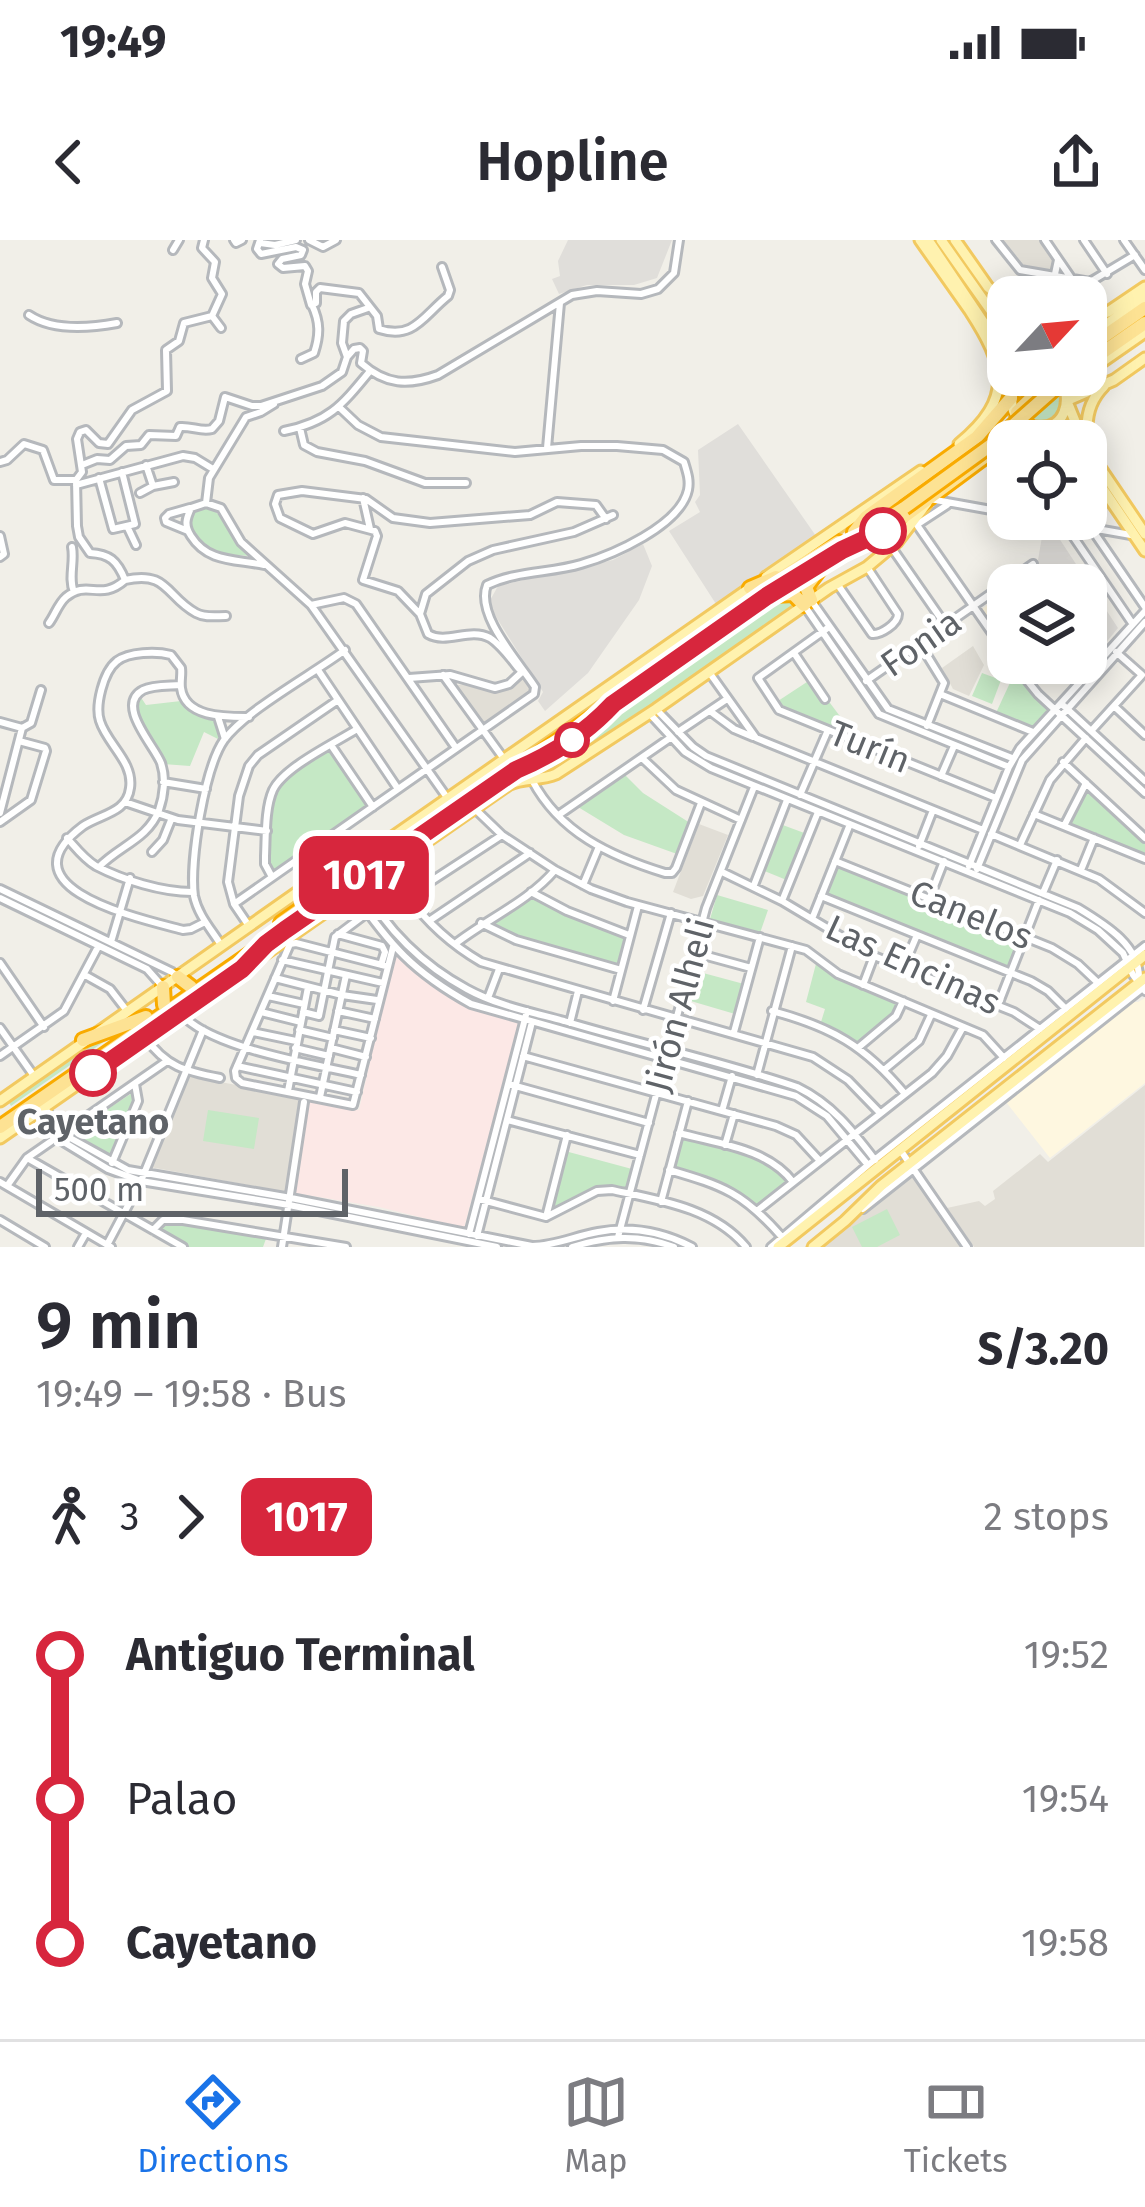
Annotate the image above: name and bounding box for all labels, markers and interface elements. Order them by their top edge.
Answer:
text: 19:49 [60,15,166,69]
icon: back [36,129,102,195]
icon: share [1043,129,1109,195]
text: Hopline [476,130,669,194]
north arrow [987,276,1107,396]
map controls [987,276,1107,684]
button: locate [987,420,1107,540]
unlabelled marker [861,509,905,553]
button: layers [987,564,1107,684]
street label: Fonia [872,600,970,686]
street label: Turín [823,711,917,783]
unlabelled marker [556,724,588,756]
line badge: 1017 [280,836,448,914]
text: 1017 [323,850,405,900]
street label: Canelos [903,871,1039,959]
street label: Las Encinas [819,905,1007,1025]
street label: Jirón Alheli [636,913,724,1097]
marker: Cayetano [71,1051,115,1095]
place label: Cayetano [17,1100,169,1144]
scale bar [36,1163,348,1216]
text: 500 m [54,1170,144,1210]
text: 9 min [36,1286,201,1365]
text: S/3.20 [977,1322,1109,1376]
text: 19:49 – 19:58 · Bus [36,1371,346,1417]
icon: walk [36,1484,102,1550]
icon: forward [157,1484,223,1550]
text: 1017 [265,1492,348,1542]
text: 3 [120,1494,139,1540]
text: 2 stops [983,1494,1109,1540]
text: Antiguo Terminal [126,1628,475,1682]
text: 19:52 [1024,1632,1109,1678]
text: Palao [126,1772,237,1826]
text: 19:54 [1022,1776,1109,1822]
text: Cayetano [126,1916,317,1970]
text: 19:58 [1021,1920,1109,1966]
tab: Directions [137,2069,289,2181]
tab: Map [563,2069,629,2181]
tab: Tickets [904,2069,1008,2181]

